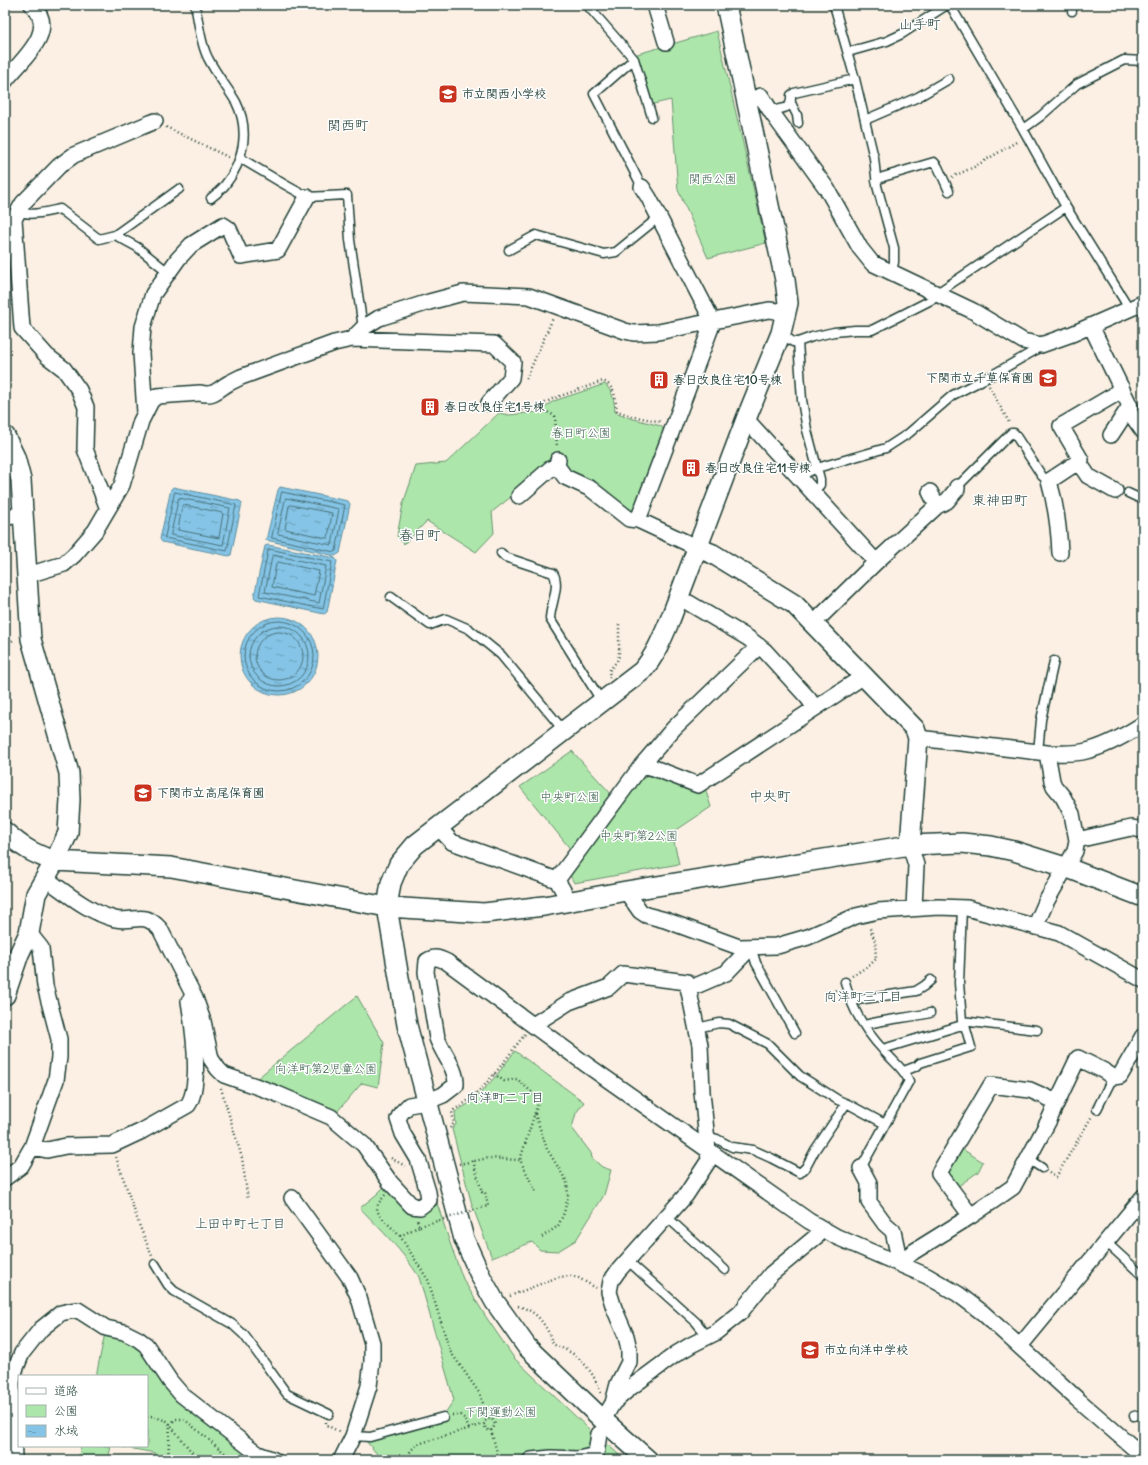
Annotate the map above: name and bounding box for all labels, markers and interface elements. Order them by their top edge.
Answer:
district label: 山手町 [899,15,941,33]
school or university icon: 市立関西小学校 [437,83,459,105]
place label: 市立関西小学校 [462,86,546,101]
district label: 関西町 [327,116,369,134]
park label: 関西公園 [689,171,737,186]
school or university icon: 下関市立千草保育園 [1037,367,1059,389]
building icon: 春日改良住宅10号棟 [648,369,670,391]
place label: 下関市立千草保育園 [926,370,1034,385]
place label: 春日改良住宅10号棟 [673,372,782,387]
building icon: 春日改良住宅1号棟 [419,396,441,418]
place label: 春日改良住宅1号棟 [444,399,545,414]
park label: 春日町公園 [551,425,611,440]
building icon: 春日改良住宅11号棟 [680,457,702,479]
place label: 春日改良住宅11号棟 [705,460,811,475]
district label: 東神田町 [972,491,1028,509]
district label: 春日町 [399,526,441,544]
school or university icon: 下関市立高尾保育園 [132,782,154,804]
place label: 下関市立高尾保育園 [157,785,265,800]
district label: 中央町 [749,787,791,805]
park label: 中央町公園 [540,789,600,804]
park label: 中央町第2公園 [600,828,678,843]
district label: 向洋町三丁目 [824,988,902,1005]
park label: 向洋町第2児童公園 [275,1061,377,1076]
district label: 向洋町二丁目 [466,1089,544,1106]
district label: 上田中町七丁目 [194,1215,286,1232]
school or university icon: 市立向洋中学校 [799,1339,821,1361]
place label: 市立向洋中学校 [824,1342,908,1357]
legend [18,1375,148,1447]
text: 道路 [54,1383,78,1398]
text: 公園 [54,1403,78,1418]
park label: 下関運動公園 [465,1404,537,1419]
text: 水域 [54,1423,78,1438]

